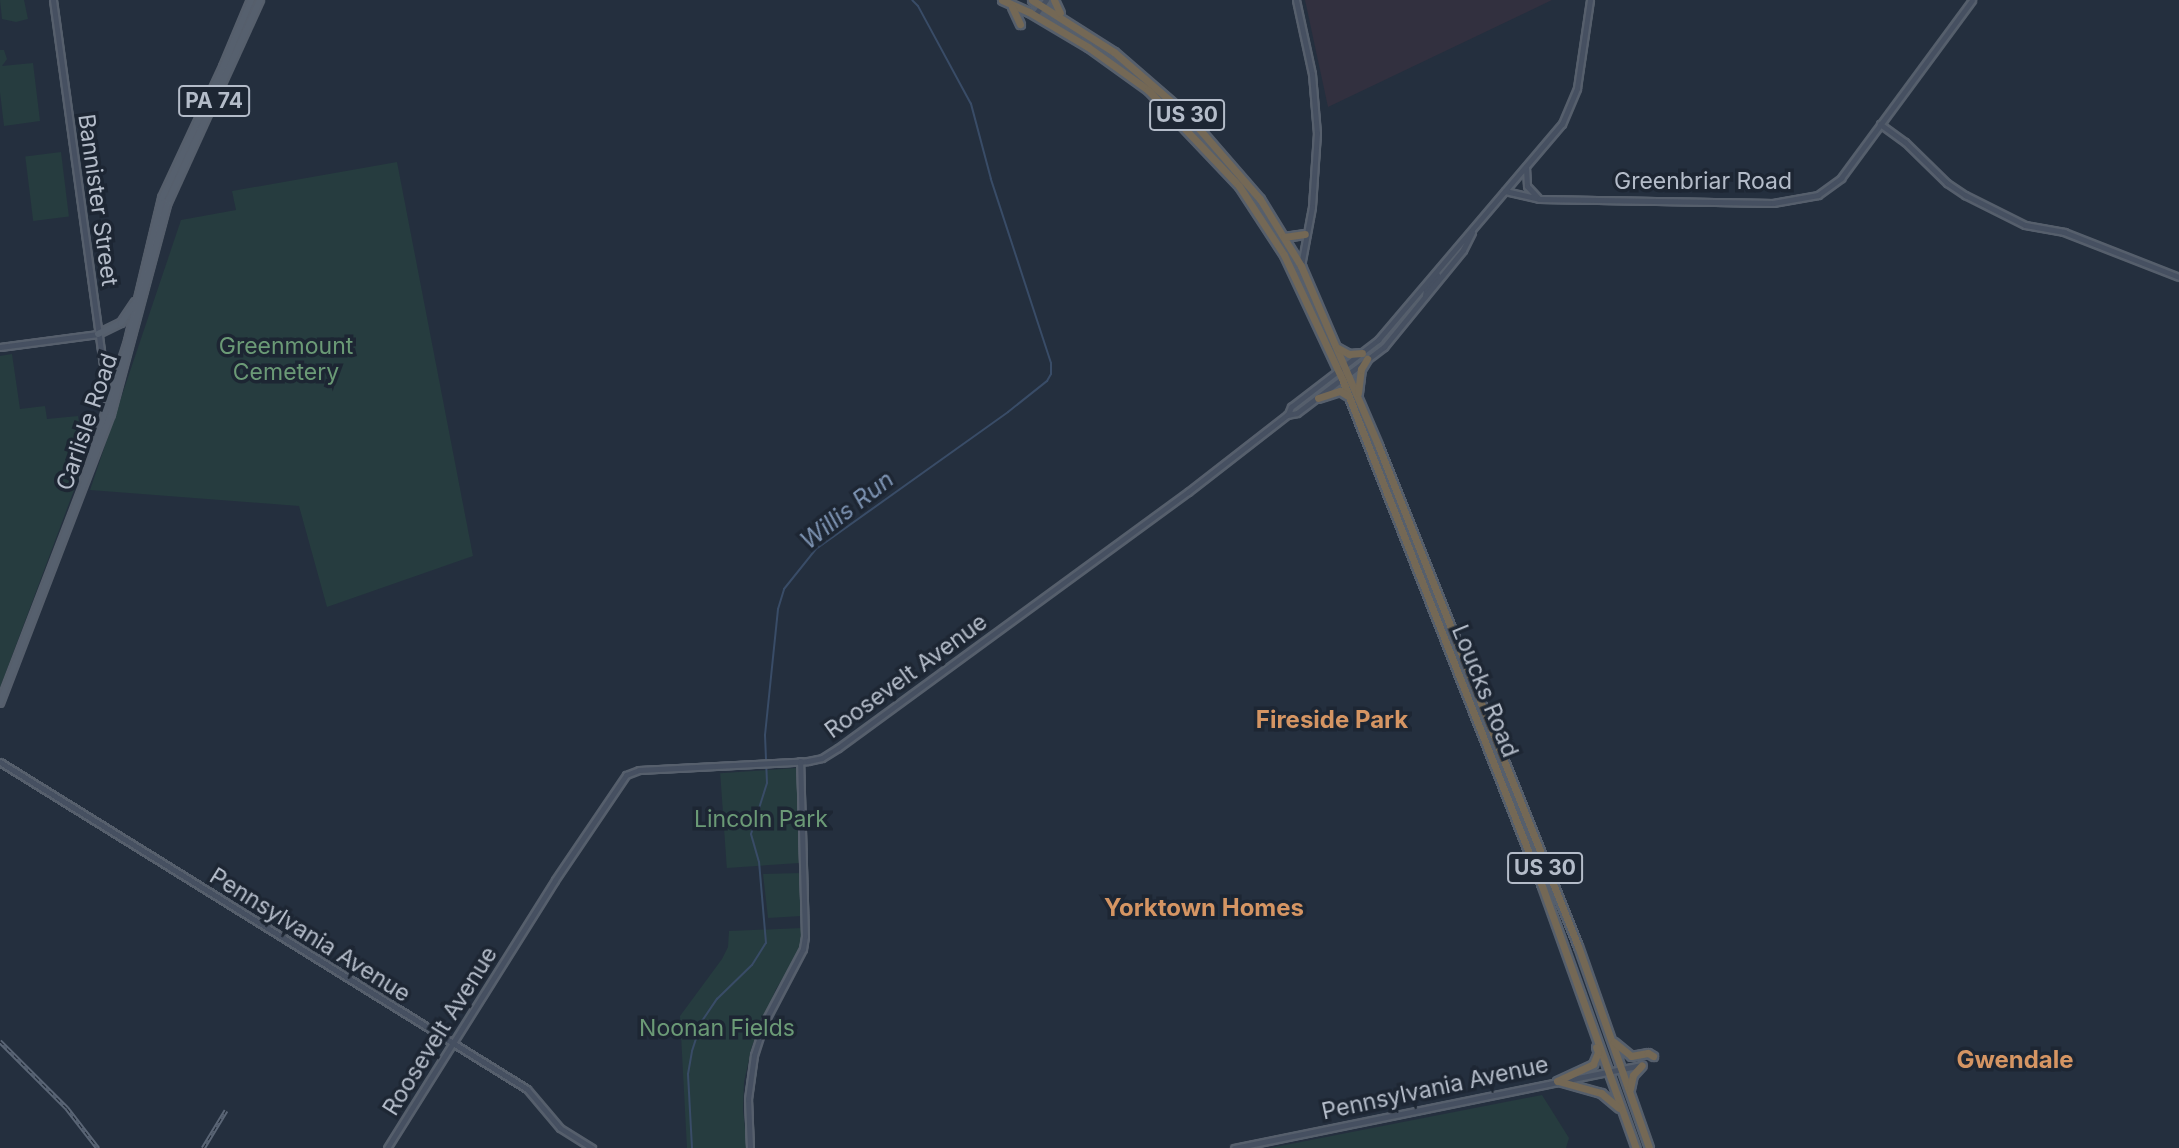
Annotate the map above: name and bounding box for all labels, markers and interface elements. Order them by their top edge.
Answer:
road number: PA 74 [177,84,251,119]
road number: US 30 [1148,97,1226,132]
street label: Bannister Street [72,112,124,288]
street label: Greenbriar Road [1614,167,1792,195]
park label: Greenmount Cemetery [219,332,353,386]
street label: Carlisle Road [51,350,123,494]
water label: Willis Run [795,465,899,555]
street label: Roosevelt Avenue [820,608,992,744]
street label: Loucks Road [1446,621,1524,761]
district label: Fireside Park [1256,706,1408,734]
park label: Lincoln Park [694,805,828,833]
road number: US 30 [1506,850,1584,886]
street label: Pennsylvania Avenue [205,862,415,1008]
district label: Yorktown Homes [1104,894,1304,922]
street label: Roosevelt Avenue [377,942,503,1120]
park label: Noonan Fields [639,1014,795,1042]
district label: Gwendale [1956,1046,2074,1074]
street label: Pennsylvania Avenue [1319,1050,1551,1126]

